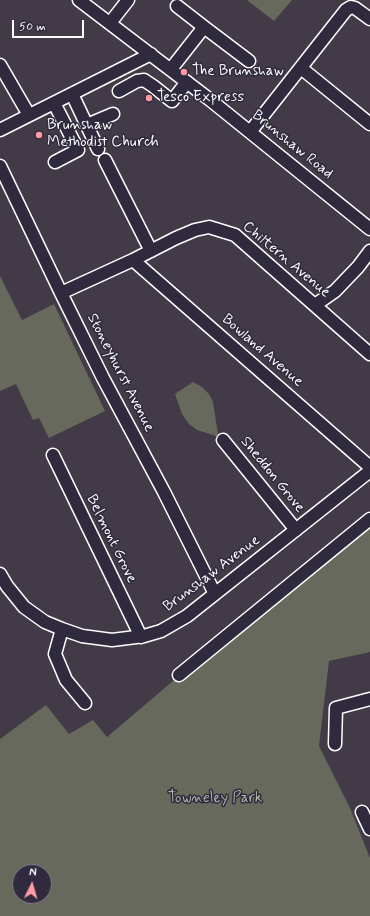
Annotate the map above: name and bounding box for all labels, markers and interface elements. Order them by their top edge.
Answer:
scale bar [14,12,86,38]
text: 50 m [19,19,46,35]
place label: The Brunshaw [192,63,284,81]
marker: The Brunshaw [179,67,189,77]
place label: Tesco Express [157,89,244,107]
marker: Tesco Express [144,93,154,103]
street label: Brunshaw Road [248,107,336,183]
place label: Brunshaw Methodist Church [47,117,159,152]
marker: Brunshaw Methodist Church [34,130,44,140]
street label: Chiltern Avenue [238,218,334,302]
street label: Stoneyhurst Avenue [82,311,158,435]
street label: Bowland Avenue [218,311,306,391]
street label: Sheddon Grove [236,433,308,517]
street label: Belmont Grove [82,492,140,586]
street label: Brunshaw Avenue [160,532,264,616]
park label: Towneley Park [168,790,262,808]
north arrow [12,864,52,904]
text: N [29,866,37,880]

